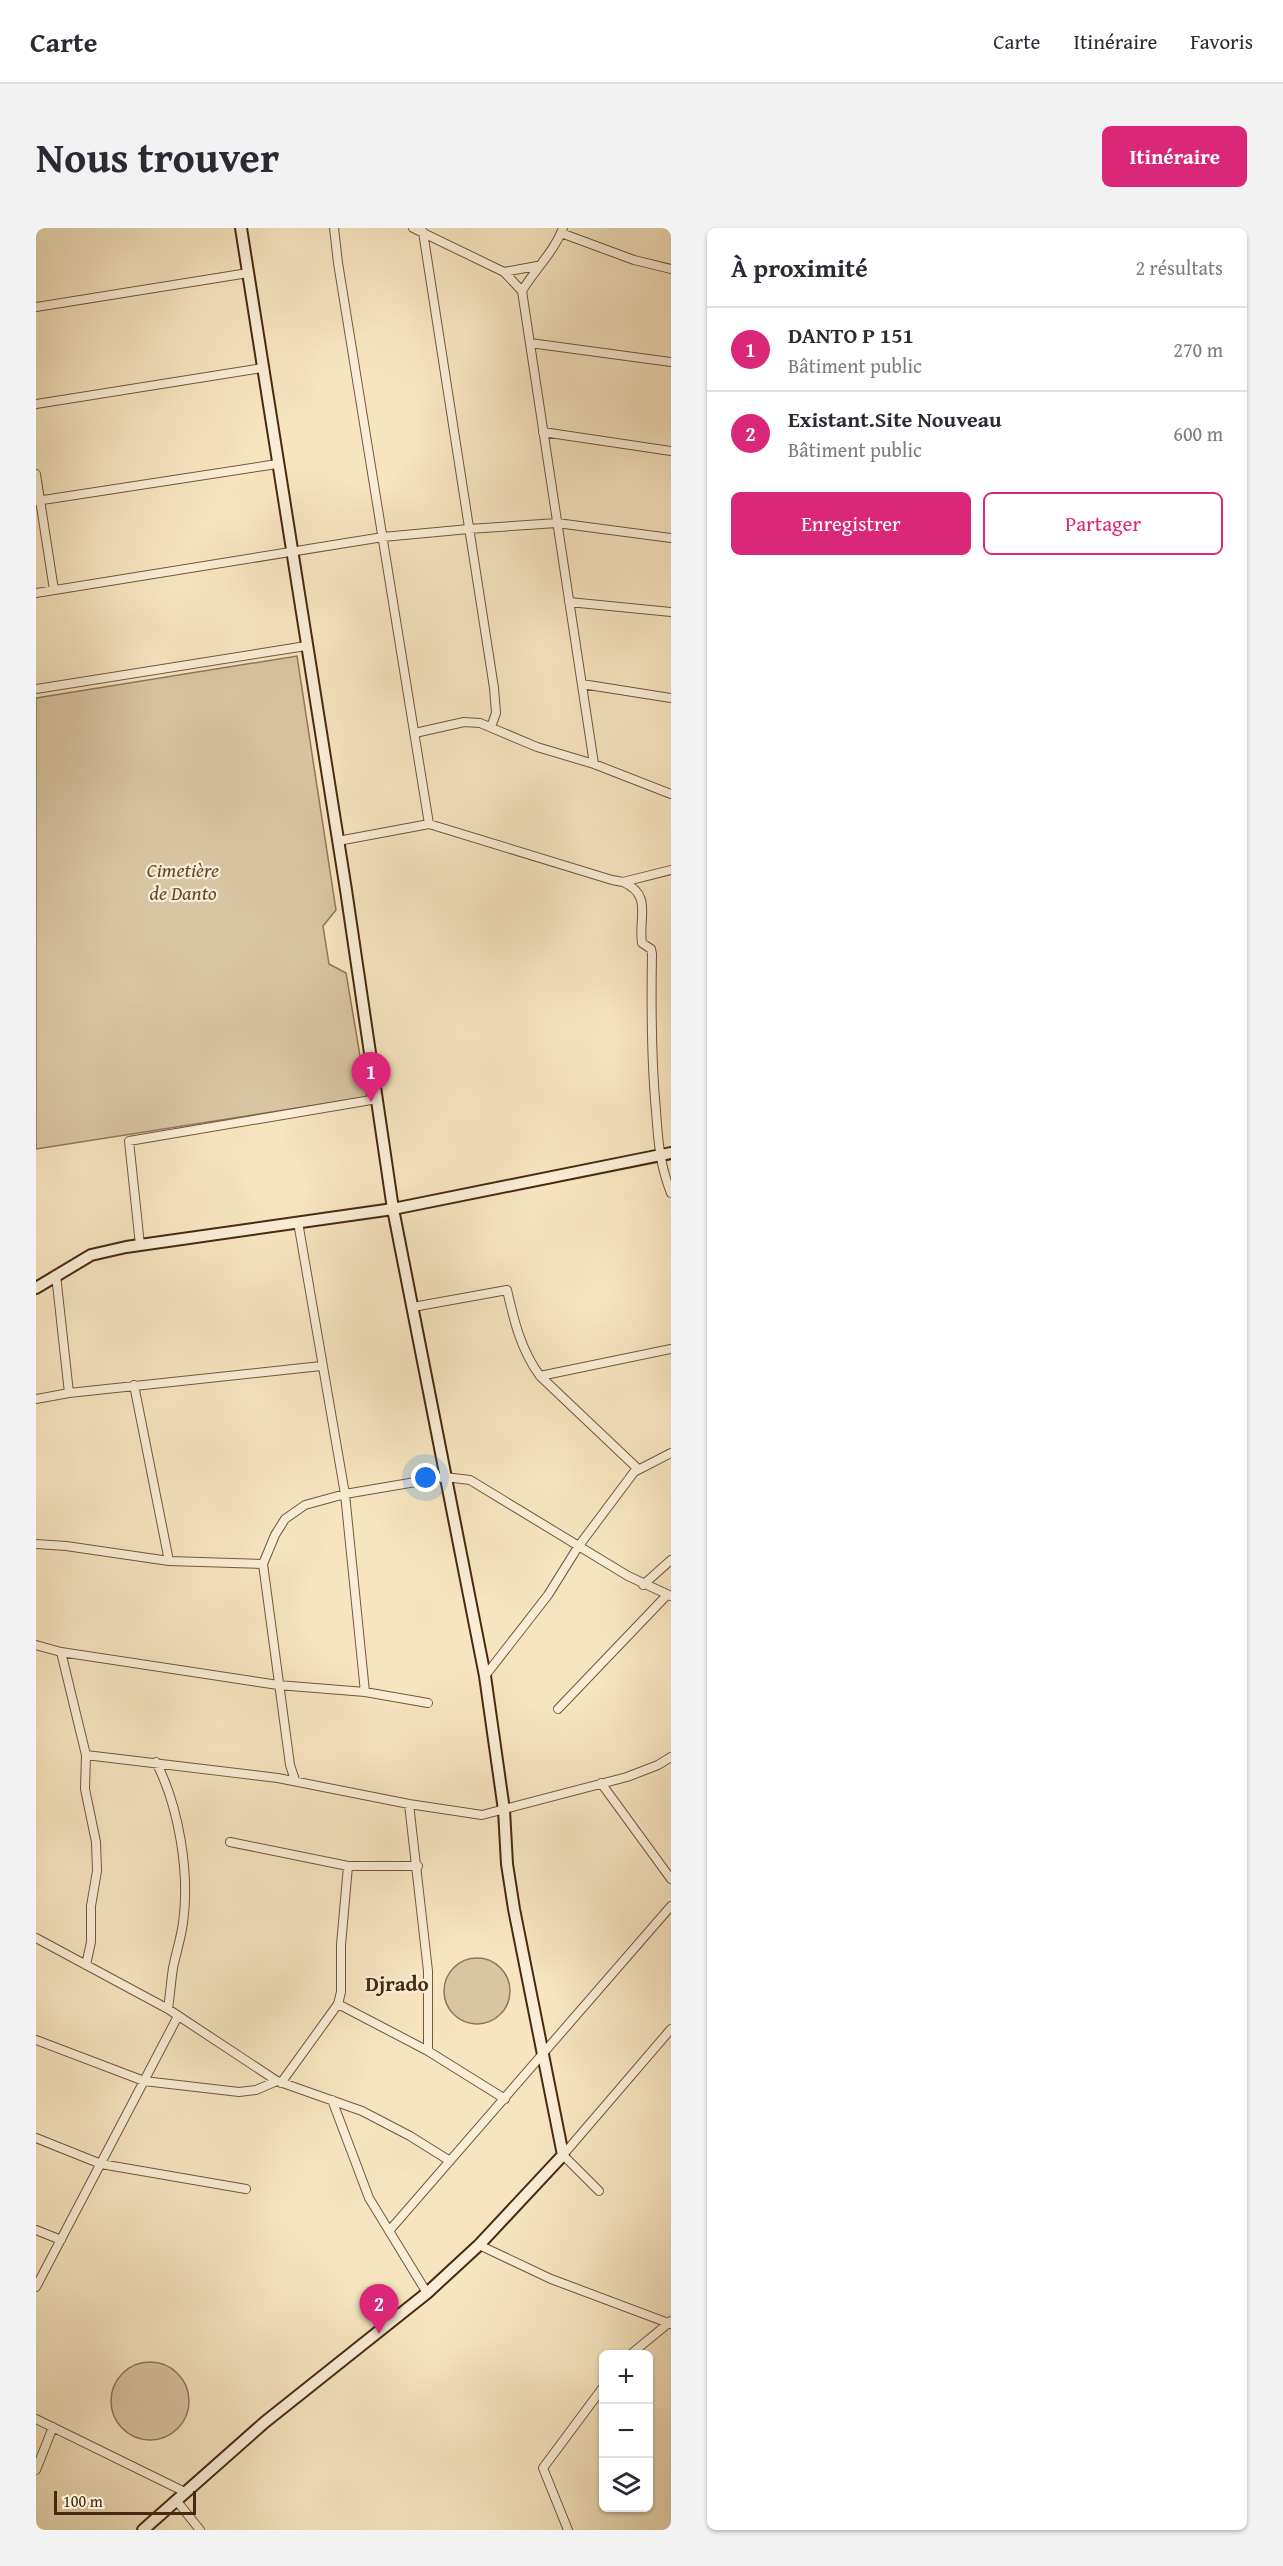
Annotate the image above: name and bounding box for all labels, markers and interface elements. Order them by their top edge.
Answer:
text: Carte [30,21,97,62]
text: Carte [993,26,1040,57]
text: Itinéraire [1073,26,1157,57]
text: Favoris [1190,26,1253,57]
text: Nous trouver [36,126,279,187]
button: Itinéraire [1102,126,1247,187]
text: À proximité [731,248,868,287]
text: 2 résultats [1135,253,1223,282]
text: DANTO P 151 [788,319,914,351]
text: 1 [745,335,756,364]
text: 270 m [1173,335,1223,364]
text: Bâtiment public [788,351,922,380]
text: Existant.Site Nouveau [788,403,1002,435]
text: 2 [745,419,756,448]
text: 600 m [1173,419,1223,448]
text: Bâtiment public [788,435,922,464]
button: Enregistrer [731,492,971,555]
button: Partager [983,492,1223,555]
park label: Cimetière de Danto [147,855,219,907]
pin: 1 [352,1052,390,1102]
your location [411,1463,440,1492]
district label: Djrado [365,1968,429,1999]
pin: 2 [360,2284,398,2334]
map controls [599,2350,653,2512]
button: + [599,2350,653,2404]
button: − [599,2404,653,2458]
button: layers [599,2458,653,2512]
scale bar [54,2488,196,2516]
text: 100 m [63,2489,103,2513]

